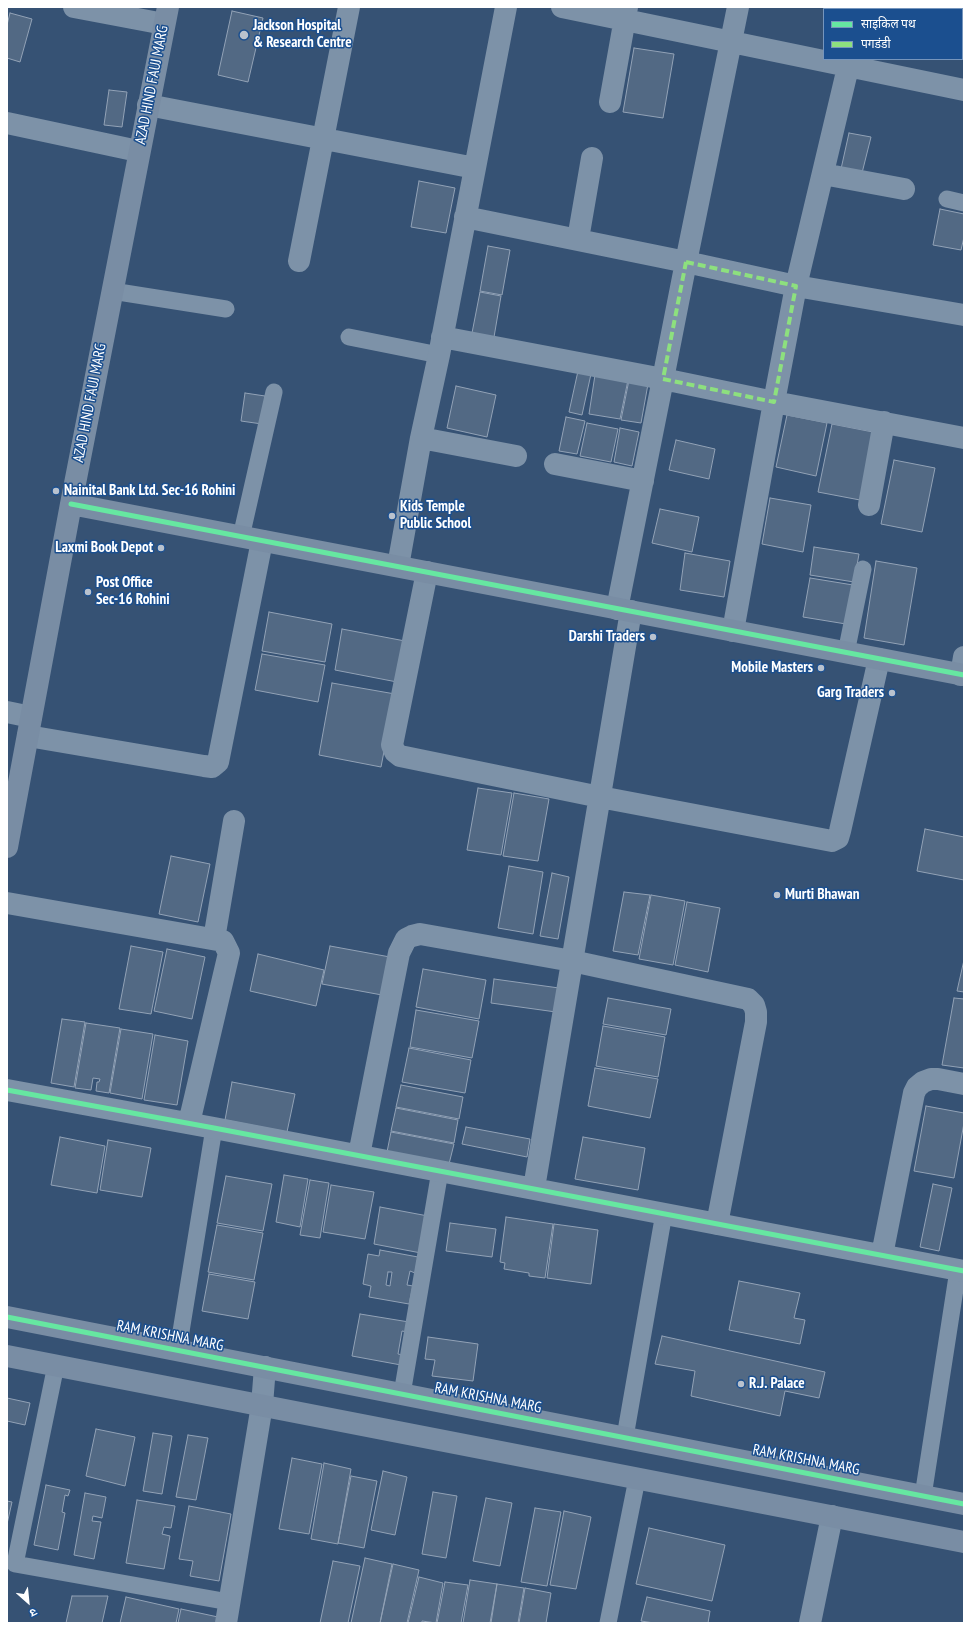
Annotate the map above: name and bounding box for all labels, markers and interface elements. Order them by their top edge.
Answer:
legend [823,8,963,60]
text: साइकिल पथ [861,16,916,31]
place label: Jackson Hospital & Research Centre [253,17,352,52]
street label: AZAD HIND FAUJ MARG [132,24,172,146]
marker: Jackson Hospital & Research Centre [238,29,250,41]
text: पगडंडी [861,36,891,51]
street label: AZAD HIND FAUJ MARG [70,342,110,464]
place label: Nainital Bank Ltd. Sec-16 Rohini [64,482,235,500]
marker: Nainital Bank Ltd. Sec-16 Rohini [51,486,61,496]
place label: Kids Temple Public School [400,498,471,533]
marker: Kids Temple Public School [387,511,397,521]
place label: Laxmi Book Depot [55,539,153,557]
marker: Laxmi Book Depot [156,543,166,553]
place label: Post Office Sec-16 Rohini [96,574,170,609]
marker: Post Office Sec-16 Rohini [83,587,93,597]
place label: Darshi Traders [569,628,645,646]
marker: Darshi Traders [648,632,658,642]
place label: Mobile Masters [731,659,813,677]
marker: Mobile Masters [816,663,826,673]
place label: Garg Traders [817,684,884,702]
marker: Garg Traders [887,688,897,698]
place label: Murti Bhawan [785,886,859,904]
marker: Murti Bhawan [772,890,782,900]
street label: RAM KRISHNA MARG [115,1317,225,1355]
place label: R.J. Palace [749,1375,805,1393]
street label: RAM KRISHNA MARG [433,1379,543,1417]
marker: R.J. Palace [736,1379,746,1389]
street label: RAM KRISHNA MARG [751,1441,861,1479]
north arrow [8,1582,48,1622]
text: उ [27,1605,39,1620]

